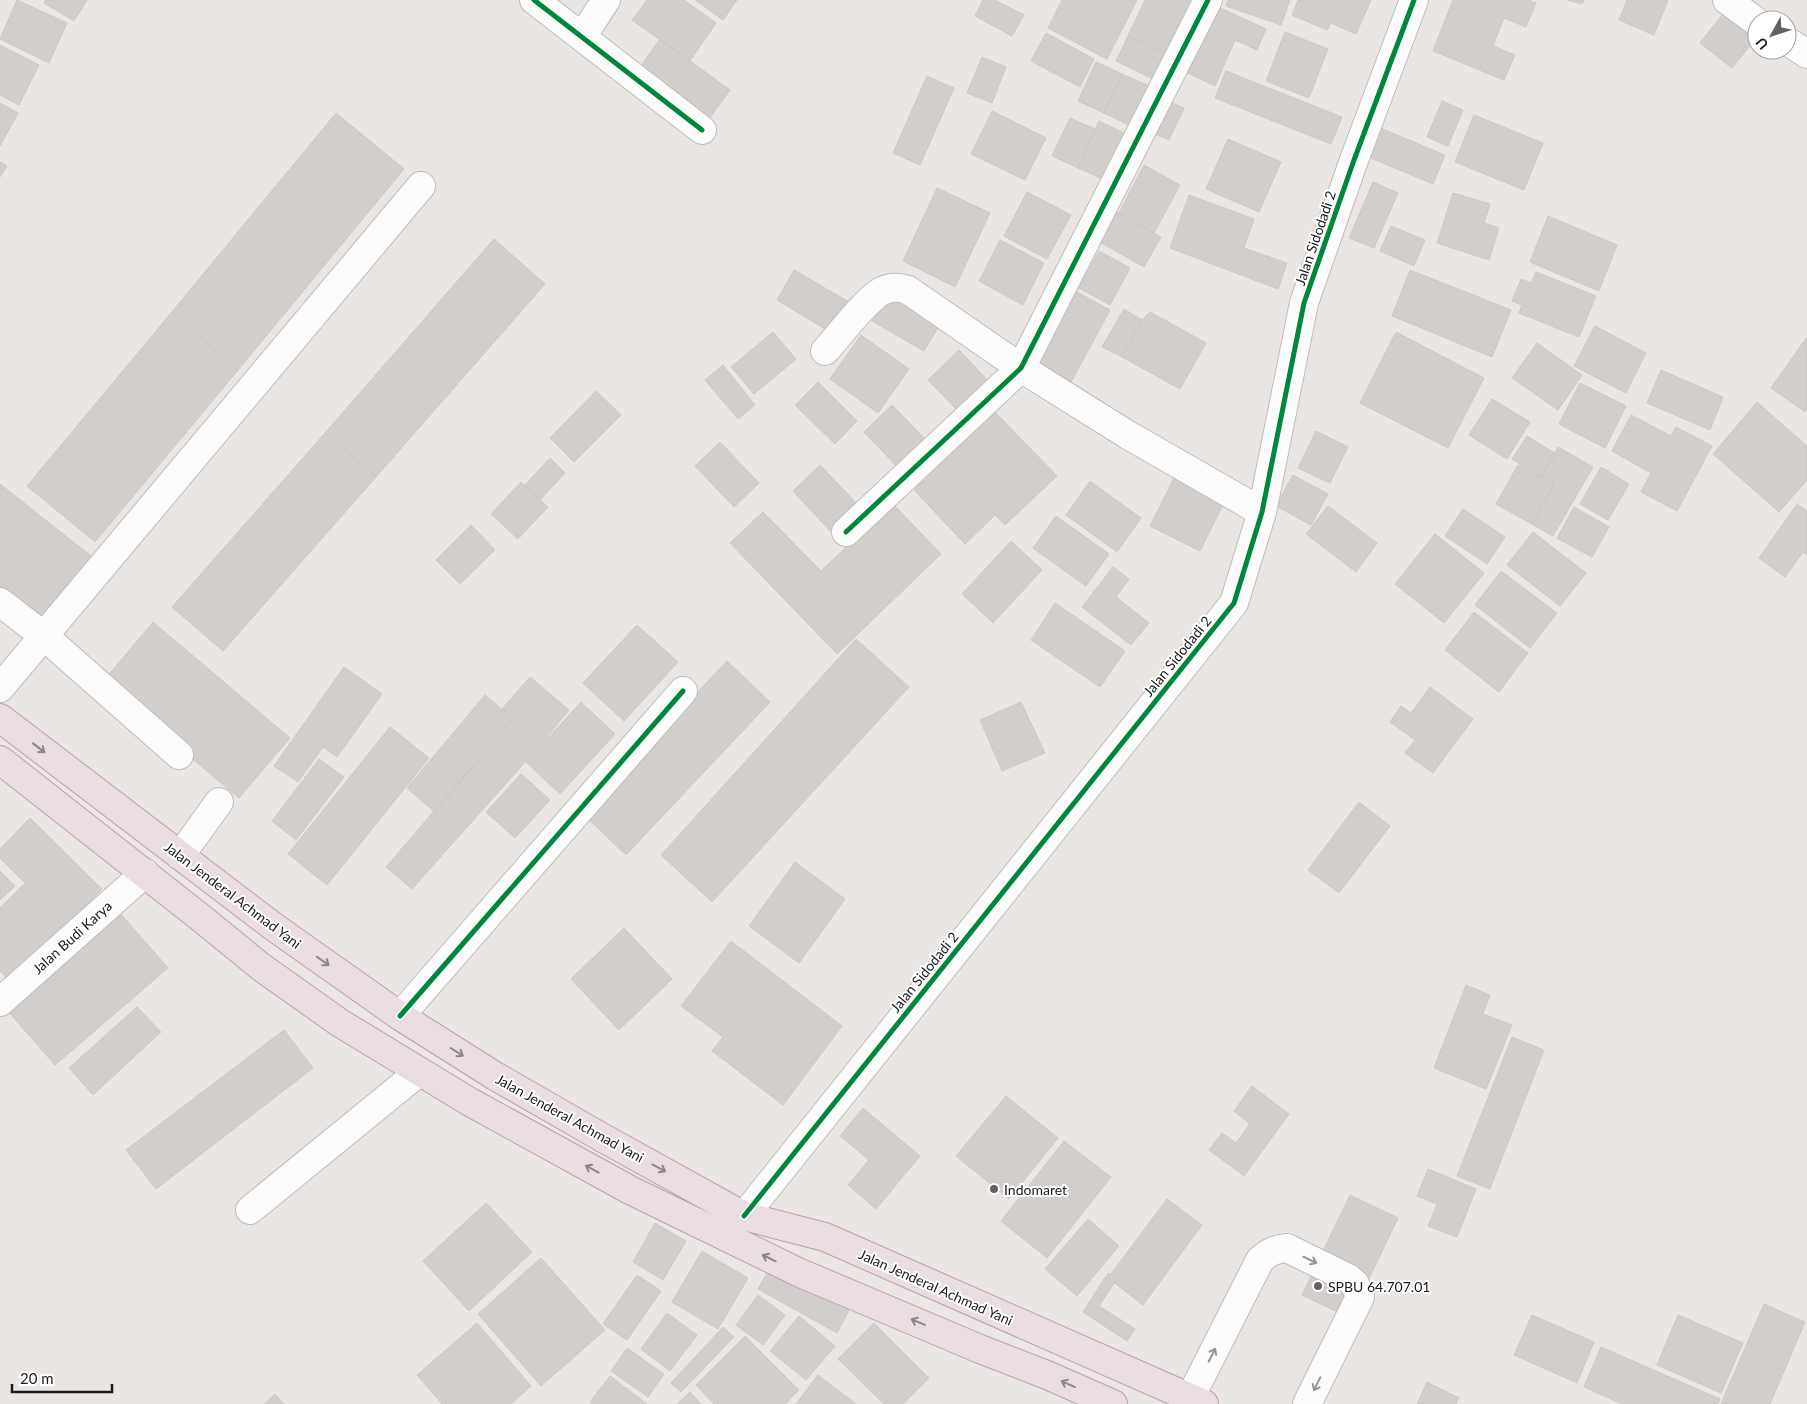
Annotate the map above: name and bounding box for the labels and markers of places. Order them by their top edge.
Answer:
place label: Indomaret [1004,1181,1067,1198]
marker: Indomaret [988,1183,1000,1195]
place label: SPBU 64.707.01 [1328,1278,1430,1295]
marker: SPBU 64.707.01 [1312,1280,1324,1292]

